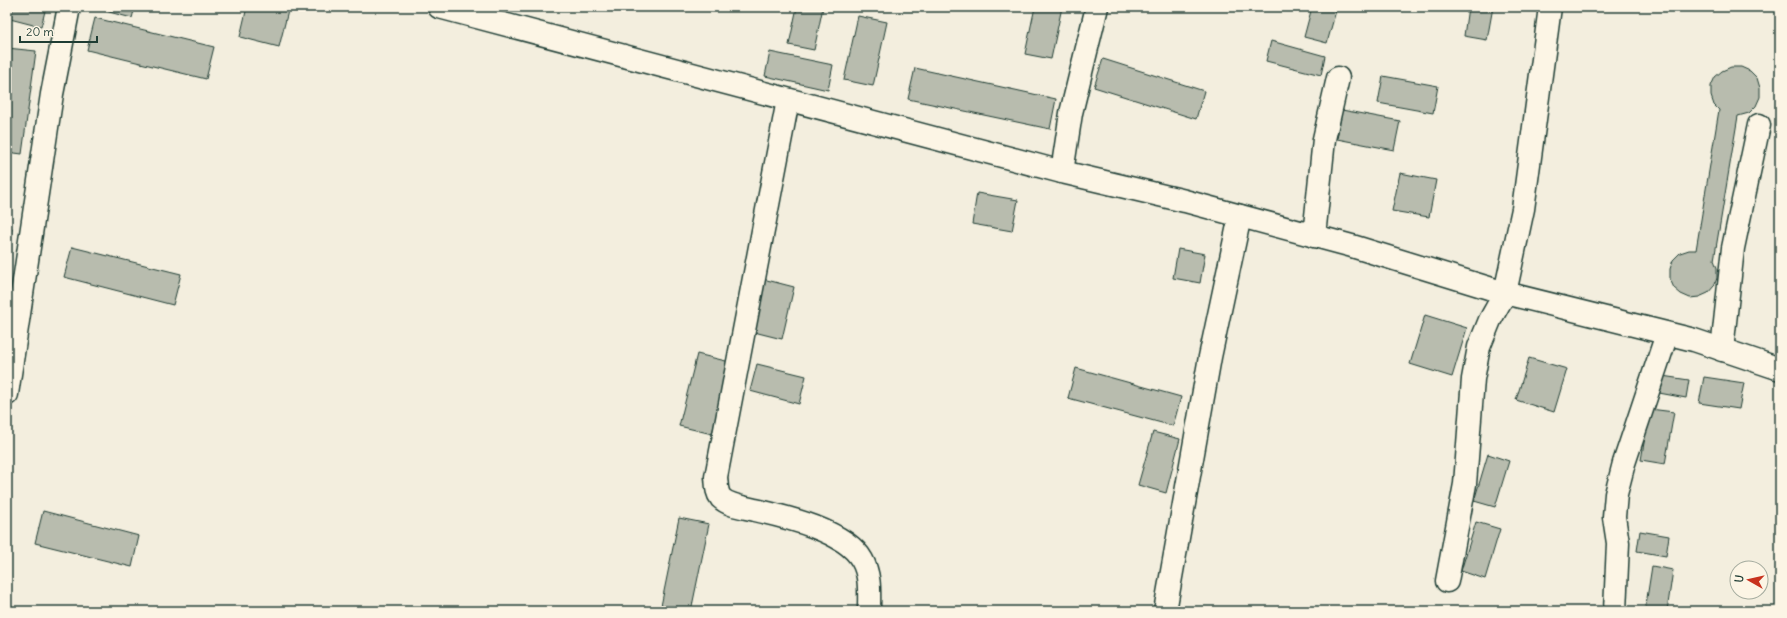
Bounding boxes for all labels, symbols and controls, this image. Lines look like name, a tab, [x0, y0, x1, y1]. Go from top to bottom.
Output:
scale bar	[20, 18, 97, 44]
text: 20 m	[26, 24, 54, 39]
north arrow	[1729, 560, 1769, 600]
text: U	[1732, 574, 1747, 583]

